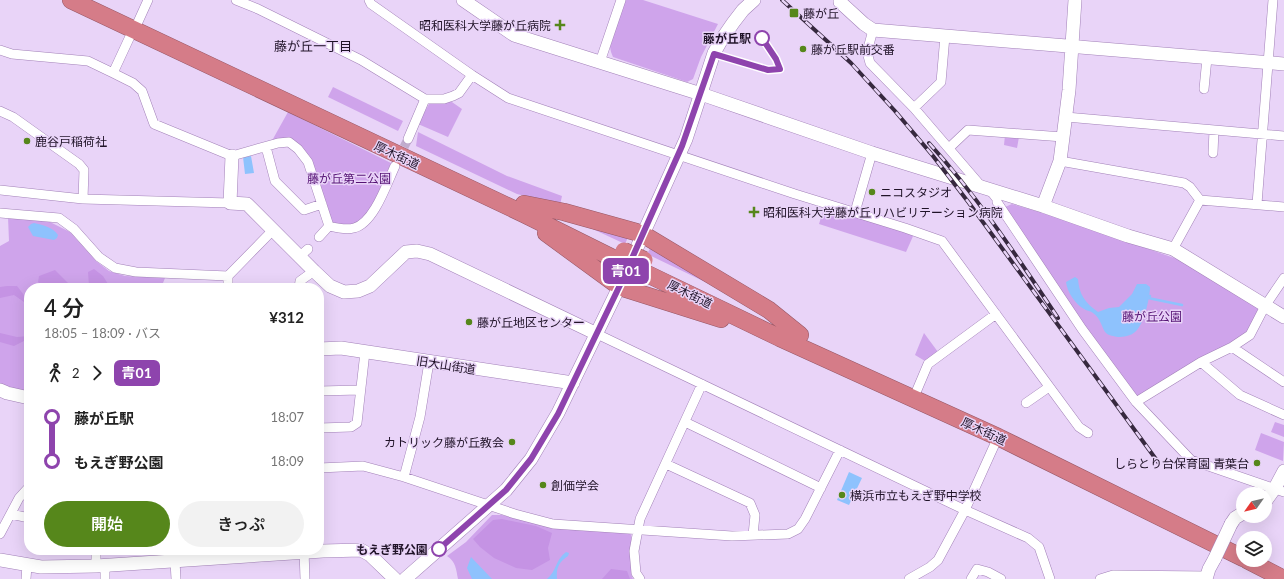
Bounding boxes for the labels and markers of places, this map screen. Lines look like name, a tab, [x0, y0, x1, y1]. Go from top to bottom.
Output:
place label: 藤が丘	[803, 6, 839, 21]
marker: 藤が丘	[788, 7, 800, 19]
place label: 昭和医科大学藤が丘病院	[419, 18, 551, 33]
marker: 昭和医科大学藤が丘病院	[554, 19, 566, 31]
marker: 藤が丘駅	[754, 30, 770, 46]
place label: 藤が丘駅	[703, 31, 751, 46]
place label: 藤が丘駅前交番	[811, 42, 895, 57]
marker: 藤が丘駅前交番	[798, 44, 808, 54]
place label: 鹿谷戸稲荷社	[35, 134, 107, 149]
marker: 鹿谷戸稲荷社	[22, 136, 32, 146]
place label: ニコスタジオ	[880, 185, 952, 200]
marker: ニコスタジオ	[867, 187, 877, 197]
place label: 昭和医科大学藤が丘リハビリテーション病院	[763, 205, 1003, 220]
marker: 昭和医科大学藤が丘リハビリテーション病院	[748, 206, 760, 218]
place label: 藤が丘地区センター	[477, 315, 585, 330]
marker: 藤が丘地区センター	[464, 317, 474, 327]
place label: カトリック藤が丘教会	[384, 435, 504, 450]
marker: カトリック藤が丘教会	[507, 437, 517, 447]
place label: しらとり台保育園 青葉台	[1114, 456, 1249, 471]
marker: しらとり台保育園 青葉台	[1252, 458, 1262, 468]
place label: 創価学会	[551, 478, 599, 493]
marker: 創価学会	[538, 480, 548, 490]
place label: 横浜市立もえぎ野中学校	[850, 488, 982, 503]
marker: 横浜市立もえぎ野中学校	[837, 490, 847, 500]
marker: もえぎ野公園	[431, 541, 447, 557]
place label: もえぎ野公園	[356, 542, 428, 557]

